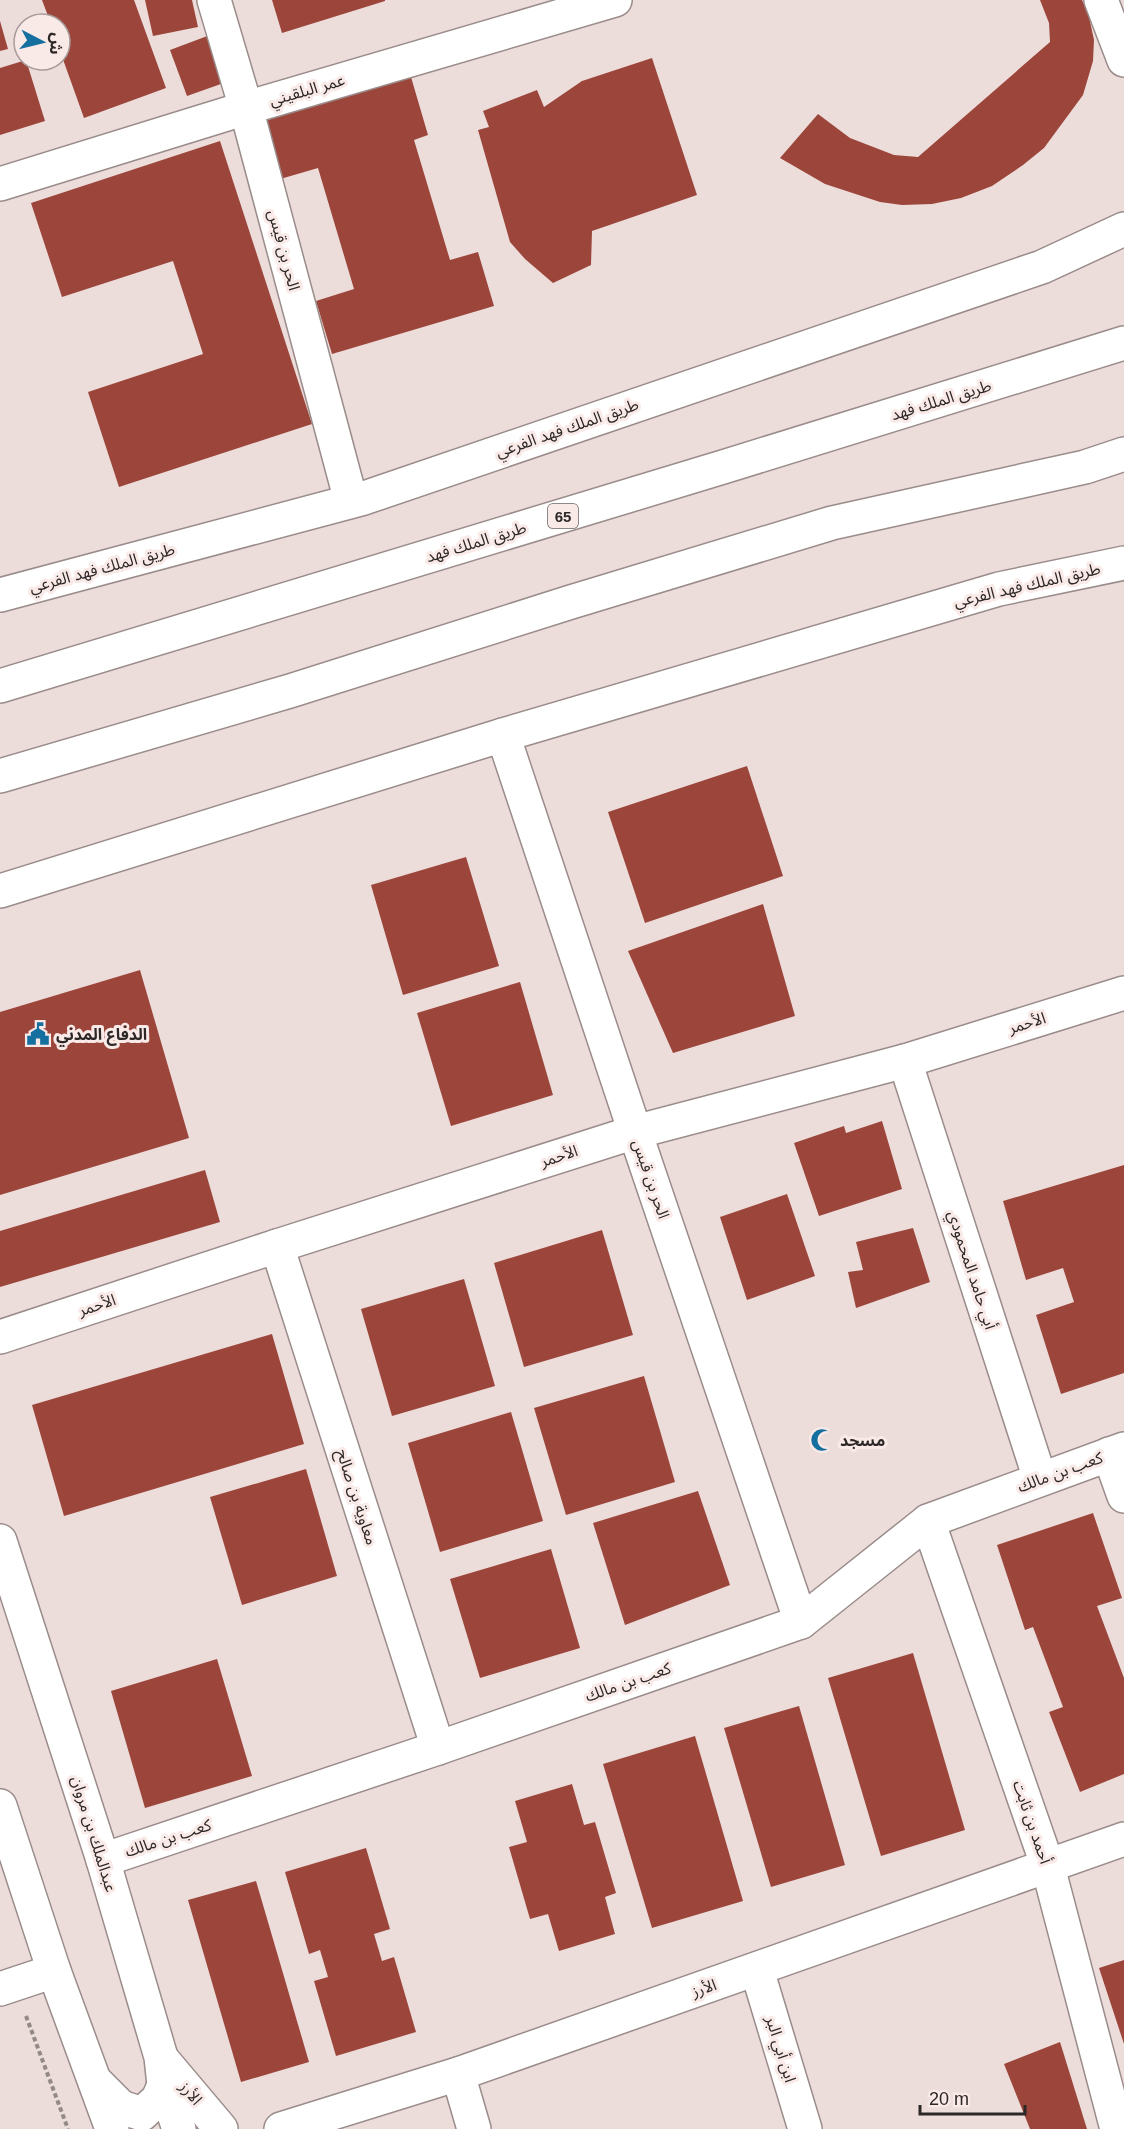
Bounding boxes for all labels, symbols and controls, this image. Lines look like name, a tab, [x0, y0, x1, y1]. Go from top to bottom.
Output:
north arrow	[12, 12, 72, 72]
text: ش	[46, 32, 66, 56]
street label: عمر البلقيني	[267, 71, 348, 112]
street label: الحر بن قيس	[264, 208, 303, 292]
street label: طريق الملك فهد	[889, 377, 994, 425]
street label: طريق الملك فهد الفرعي	[493, 396, 642, 464]
road number: 65	[548, 504, 578, 528]
street label: طريق الملك فهد	[424, 519, 529, 567]
street label: طريق الملك فهد الفرعي	[27, 540, 178, 599]
street label: طريق الملك فهد الفرعي	[952, 560, 1103, 614]
street label: الأحمر	[1005, 1009, 1048, 1038]
public building icon: الدفاع المدني	[25, 1021, 51, 1047]
place label: الدفاع المدني	[56, 1025, 147, 1047]
street label: الحر بن قيس	[629, 1137, 673, 1221]
street label: الأحمر	[537, 1142, 580, 1171]
street label: أبي حامد المحمودي	[941, 1208, 1000, 1333]
street label: الأحمر	[75, 1291, 118, 1320]
mosque icon: مسجد	[809, 1427, 835, 1453]
place label: مسجد	[840, 1432, 885, 1449]
street label: معاوية بن صالح	[330, 1447, 380, 1548]
street label: كعب بن مالك	[1015, 1449, 1106, 1496]
street label: كعب بن مالك	[583, 1659, 674, 1706]
street label: عبدالملك بن مروان	[67, 1774, 120, 1894]
street label: أحمد بن ثابت	[1009, 1778, 1055, 1866]
street label: كعب بن مالك	[123, 1816, 214, 1861]
street label: الأرز	[689, 1976, 719, 2001]
street label: ابن أبي البر	[759, 2013, 800, 2085]
street label: الأرز	[175, 2077, 206, 2109]
scale bar	[920, 2078, 1025, 2116]
text: 20 m	[929, 2089, 969, 2109]

